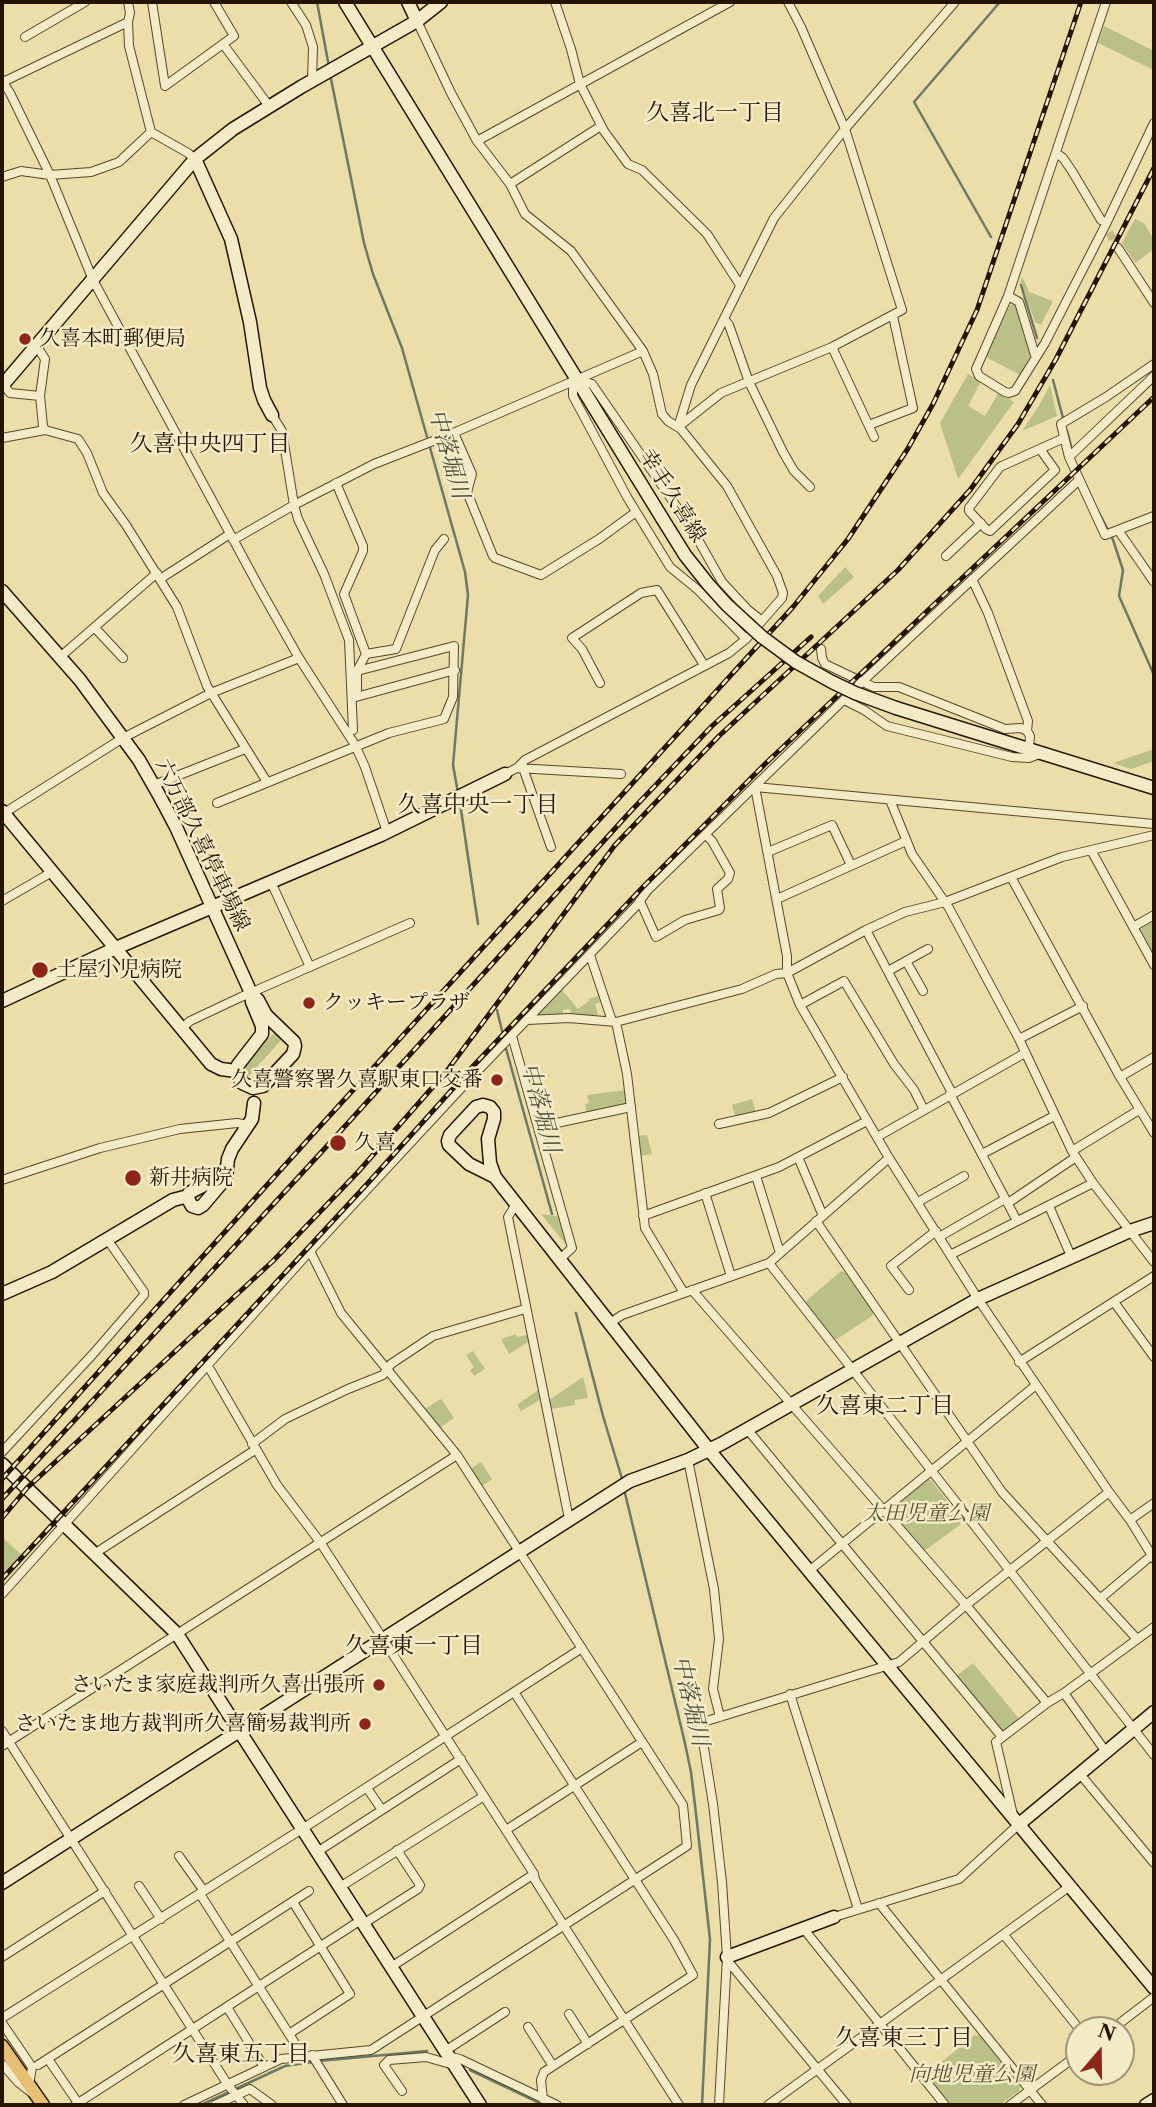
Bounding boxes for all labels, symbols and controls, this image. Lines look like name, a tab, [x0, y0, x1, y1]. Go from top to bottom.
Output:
district label: 久喜北一丁目	[646, 99, 784, 127]
place label: 久喜本町郵便局	[39, 326, 186, 352]
marker: 久喜本町郵便局	[17, 331, 33, 347]
water label: 中落堀川	[422, 406, 474, 502]
district label: 久喜中央四丁目	[130, 430, 290, 458]
street label: 幸手久喜線	[633, 445, 711, 547]
street label: 六万部久喜停車場線	[149, 755, 255, 935]
district label: 久喜中央一丁目	[398, 791, 558, 819]
place label: 土屋小児病院	[56, 957, 182, 983]
marker: 土屋小児病院	[30, 960, 50, 980]
place label: クッキープラザ	[323, 990, 470, 1016]
marker: クッキープラザ	[301, 995, 317, 1011]
water label: 中落堀川	[515, 1060, 565, 1156]
place label: 久喜警察署久喜駅東口交番	[231, 1067, 483, 1093]
marker: 久喜警察署久喜駅東口交番	[489, 1072, 505, 1088]
place label: 久喜	[354, 1130, 396, 1156]
marker: 久喜	[328, 1133, 348, 1153]
place label: 新井病院	[149, 1165, 233, 1191]
marker: 新井病院	[123, 1168, 143, 1188]
district label: 久喜東二丁目	[816, 1392, 954, 1420]
park label: 太田児童公園	[863, 1501, 989, 1527]
district label: 久喜東一丁目	[345, 1632, 483, 1660]
water label: 中落堀川	[666, 1653, 714, 1749]
place label: さいたま家庭裁判所久喜出張所	[71, 1672, 365, 1698]
marker: さいたま家庭裁判所久喜出張所	[371, 1677, 387, 1693]
place label: さいたま地方裁判所久喜簡易裁判所	[15, 1711, 351, 1737]
marker: さいたま地方裁判所久喜簡易裁判所	[357, 1716, 373, 1732]
north arrow	[1065, 2016, 1135, 2086]
text: N	[1095, 2019, 1118, 2046]
district label: 久喜東三丁目	[835, 2024, 973, 2052]
district label: 久喜東五丁目	[172, 2040, 310, 2068]
park label: 向地児童公園	[909, 2062, 1035, 2088]

